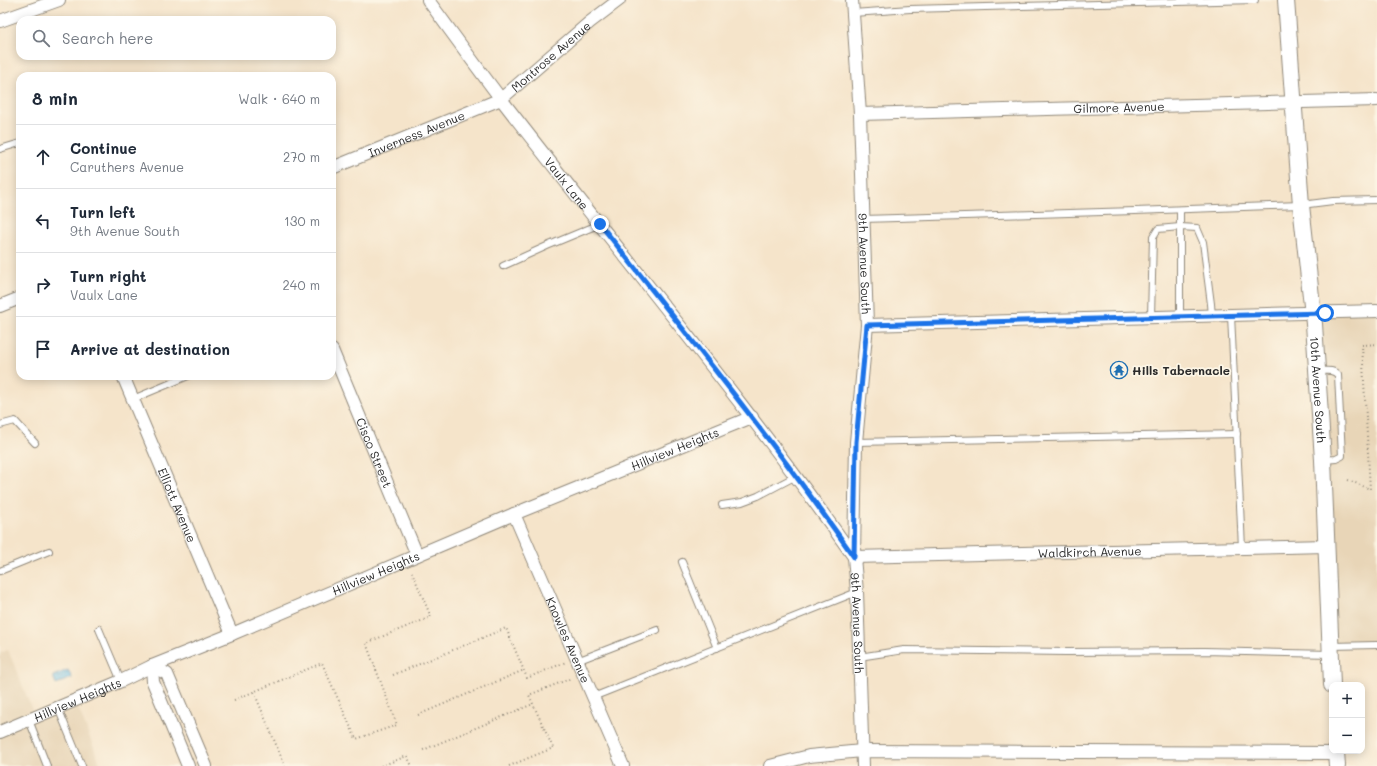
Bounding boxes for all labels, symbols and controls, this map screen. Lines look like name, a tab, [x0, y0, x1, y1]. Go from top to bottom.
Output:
search box	[16, 16, 336, 60]
street label: Montrose Avenue	[507, 17, 594, 95]
icon: search	[30, 27, 52, 49]
text: Search here	[62, 28, 153, 48]
text: 8 min	[32, 87, 78, 109]
text: Walk · 640 m	[238, 90, 320, 107]
street label: Gilmore Avenue	[1073, 98, 1165, 116]
street label: Inverness Avenue	[366, 107, 467, 160]
text: Continue	[70, 138, 137, 158]
icon: ahead	[32, 146, 54, 168]
text: 270 m	[283, 148, 320, 165]
street label: Vaulx Lane	[541, 154, 593, 213]
text: Caruthers Avenue	[70, 158, 184, 175]
text: Turn left	[70, 202, 135, 222]
icon: left	[32, 210, 54, 232]
text: 130 m	[284, 212, 320, 229]
street label: 9th Avenue South	[855, 213, 875, 315]
route end	[591, 215, 609, 233]
text: 9th Avenue South	[70, 222, 179, 239]
text: Turn right	[70, 266, 147, 286]
icon: right	[32, 274, 54, 296]
text: 240 m	[283, 276, 320, 293]
text: Vaulx Lane	[70, 286, 138, 303]
route start	[1316, 304, 1334, 322]
street label: 10th Avenue South	[1307, 336, 1330, 444]
icon: arrive	[32, 338, 54, 360]
text: Arrive at destination	[70, 339, 230, 359]
temple icon: Hills Tabernacle	[1109, 360, 1129, 380]
place label: Hills Tabernacle	[1132, 362, 1230, 378]
street label: Cisco Street	[353, 415, 396, 490]
street label: Hillview Heights	[628, 423, 721, 474]
street label: Elliott Avenue	[155, 465, 200, 545]
street label: Waldkirch Avenue	[1037, 542, 1142, 561]
street label: Hillview Heights	[329, 547, 422, 599]
street label: 9th Avenue South	[847, 572, 868, 674]
street label: Knowles Avenue	[543, 594, 594, 685]
street label: Hillview Heights	[31, 674, 124, 725]
map controls	[1329, 682, 1365, 754]
button: +	[1329, 682, 1365, 718]
button: −	[1329, 718, 1365, 754]

